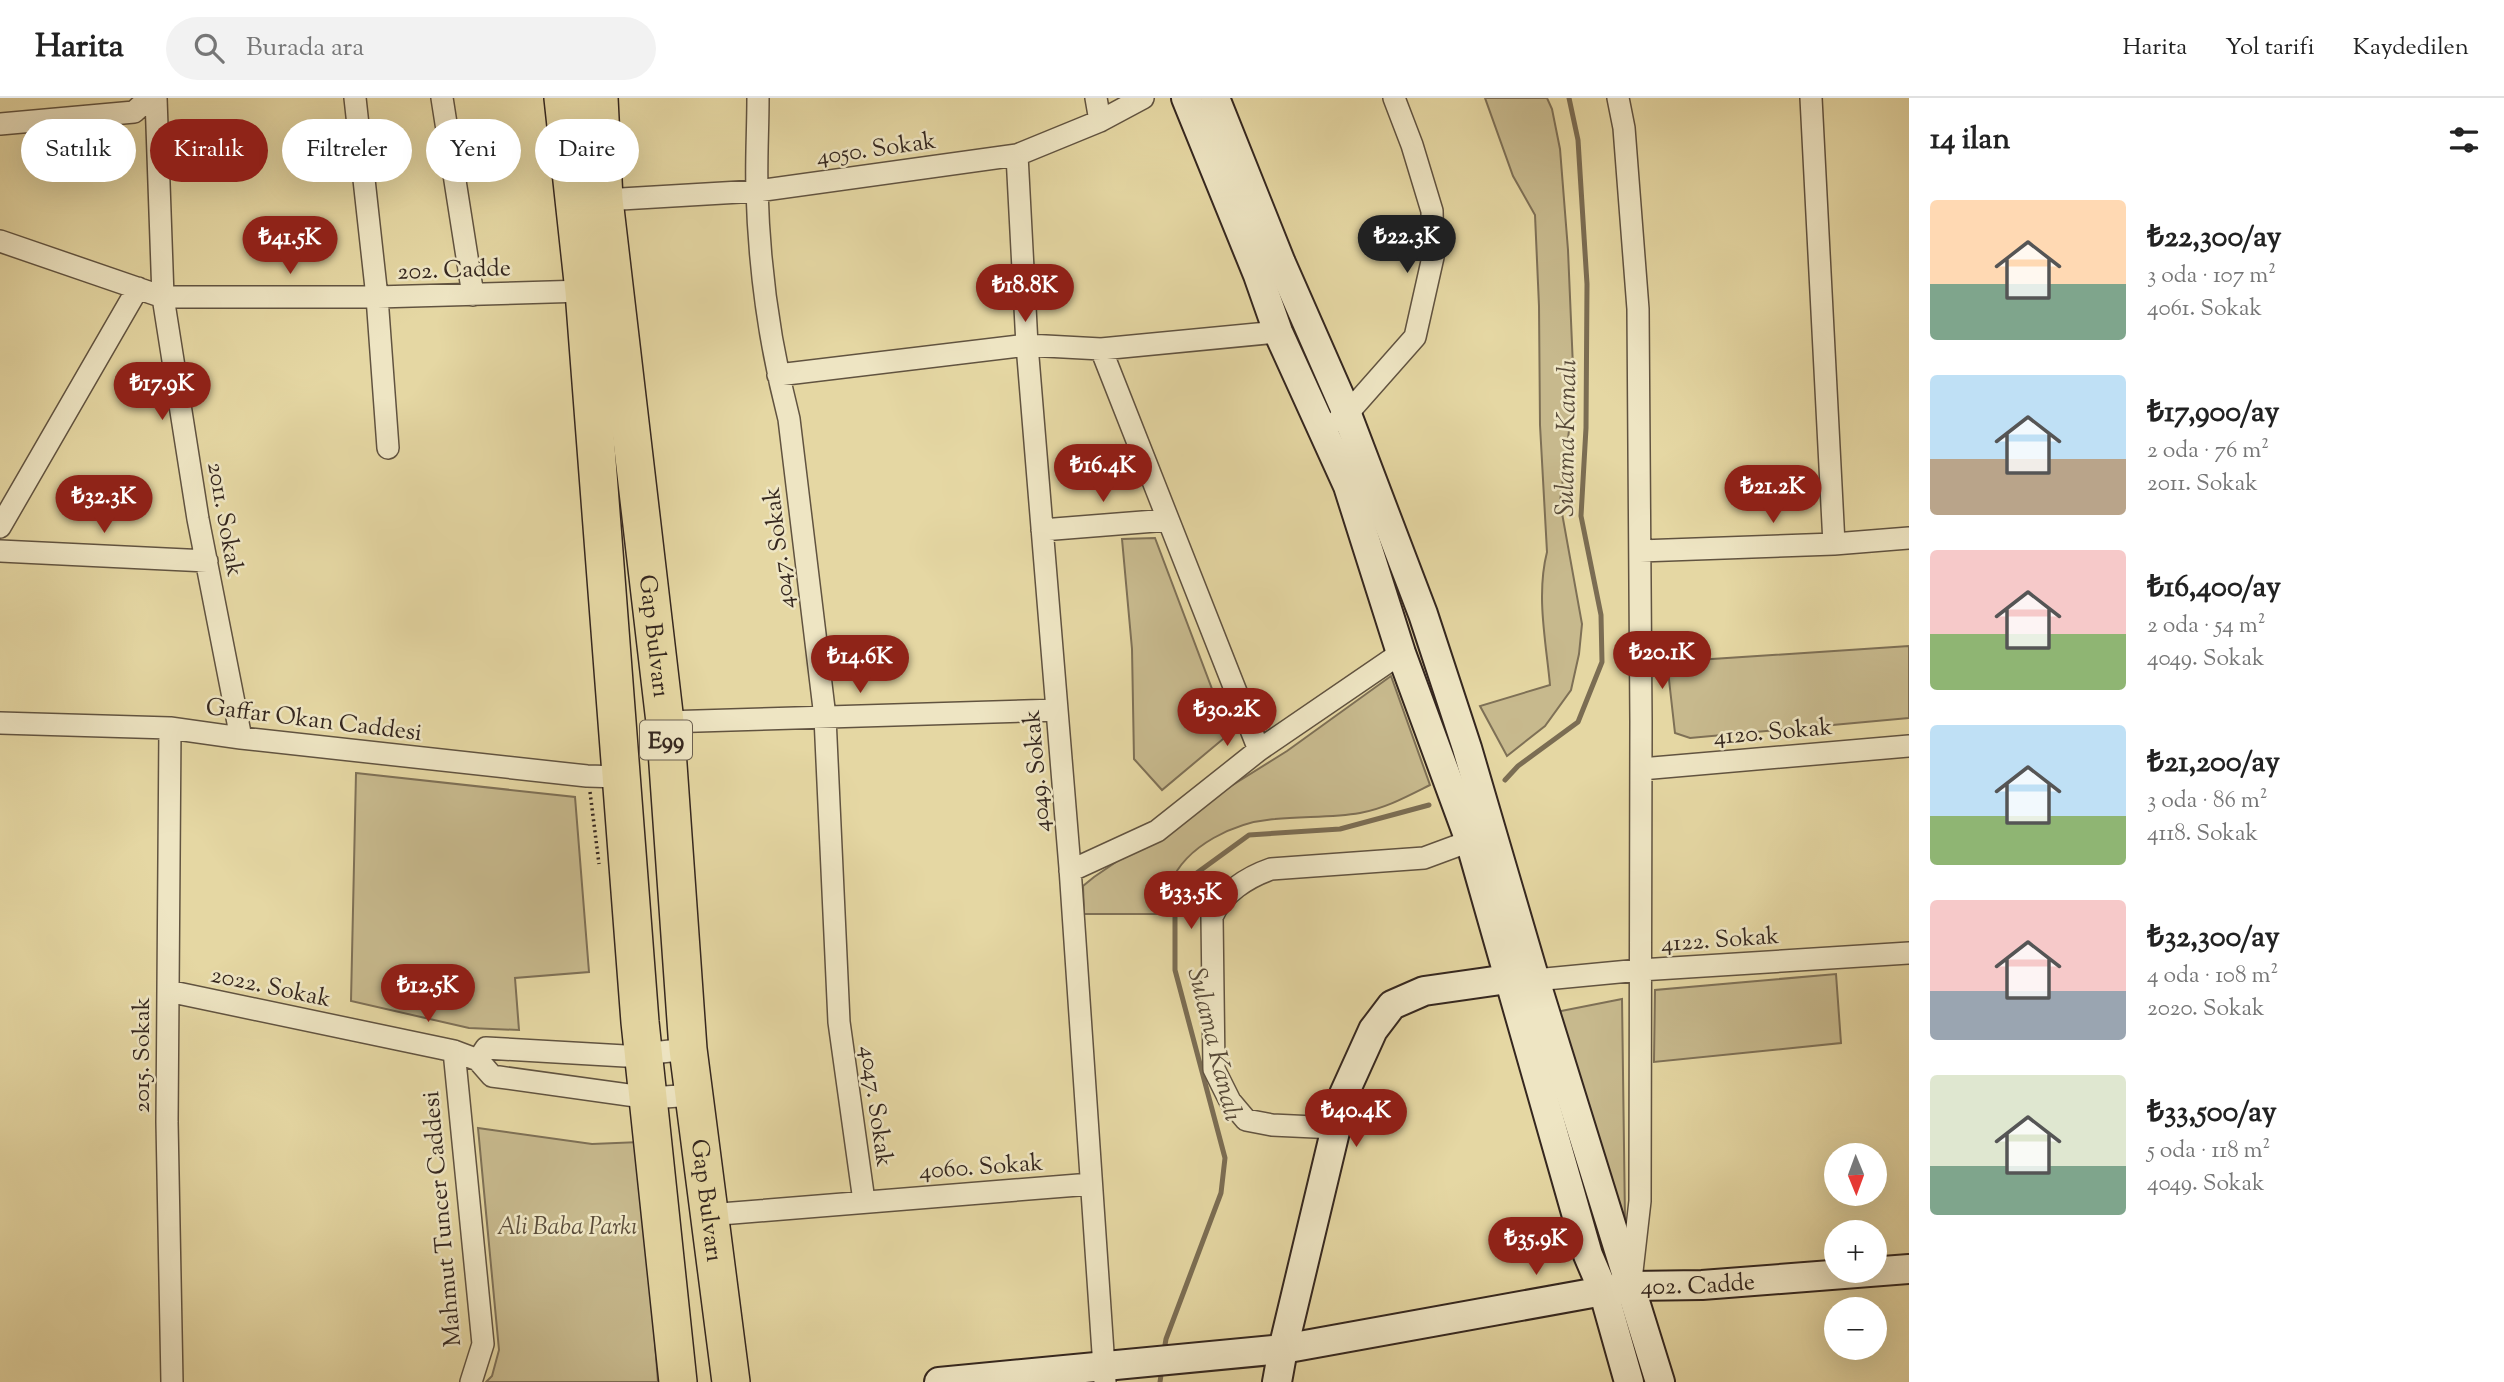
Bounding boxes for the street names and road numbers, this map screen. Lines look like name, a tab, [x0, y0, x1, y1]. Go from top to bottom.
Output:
street label: 4050. Sokak	[814, 125, 938, 175]
street label: 202. Cadde	[397, 252, 511, 290]
street label: 2011. Sokak	[197, 459, 251, 579]
street label: 4047. Sokak	[756, 485, 804, 610]
street label: Gap Bulvarı	[629, 573, 677, 700]
street label: Gaffar Okan Caddesi	[204, 691, 424, 751]
street label: 4049. Sokak	[1016, 708, 1060, 833]
street label: 4120. Sokak	[1712, 711, 1834, 755]
road number: E99	[640, 720, 692, 760]
street label: 4122. Sokak	[1660, 920, 1780, 962]
street label: 2022. Sokak	[207, 959, 334, 1017]
street label: 2015. Sokak	[126, 997, 160, 1113]
street label: 4047. Sokak	[850, 1043, 900, 1169]
street label: Mahmut Tuncer Caddesi	[415, 1089, 471, 1348]
street label: Gap Bulvarı	[681, 1137, 730, 1264]
street label: 4060. Sokak	[918, 1147, 1044, 1189]
street label: 402. Cadde	[1640, 1266, 1756, 1305]

